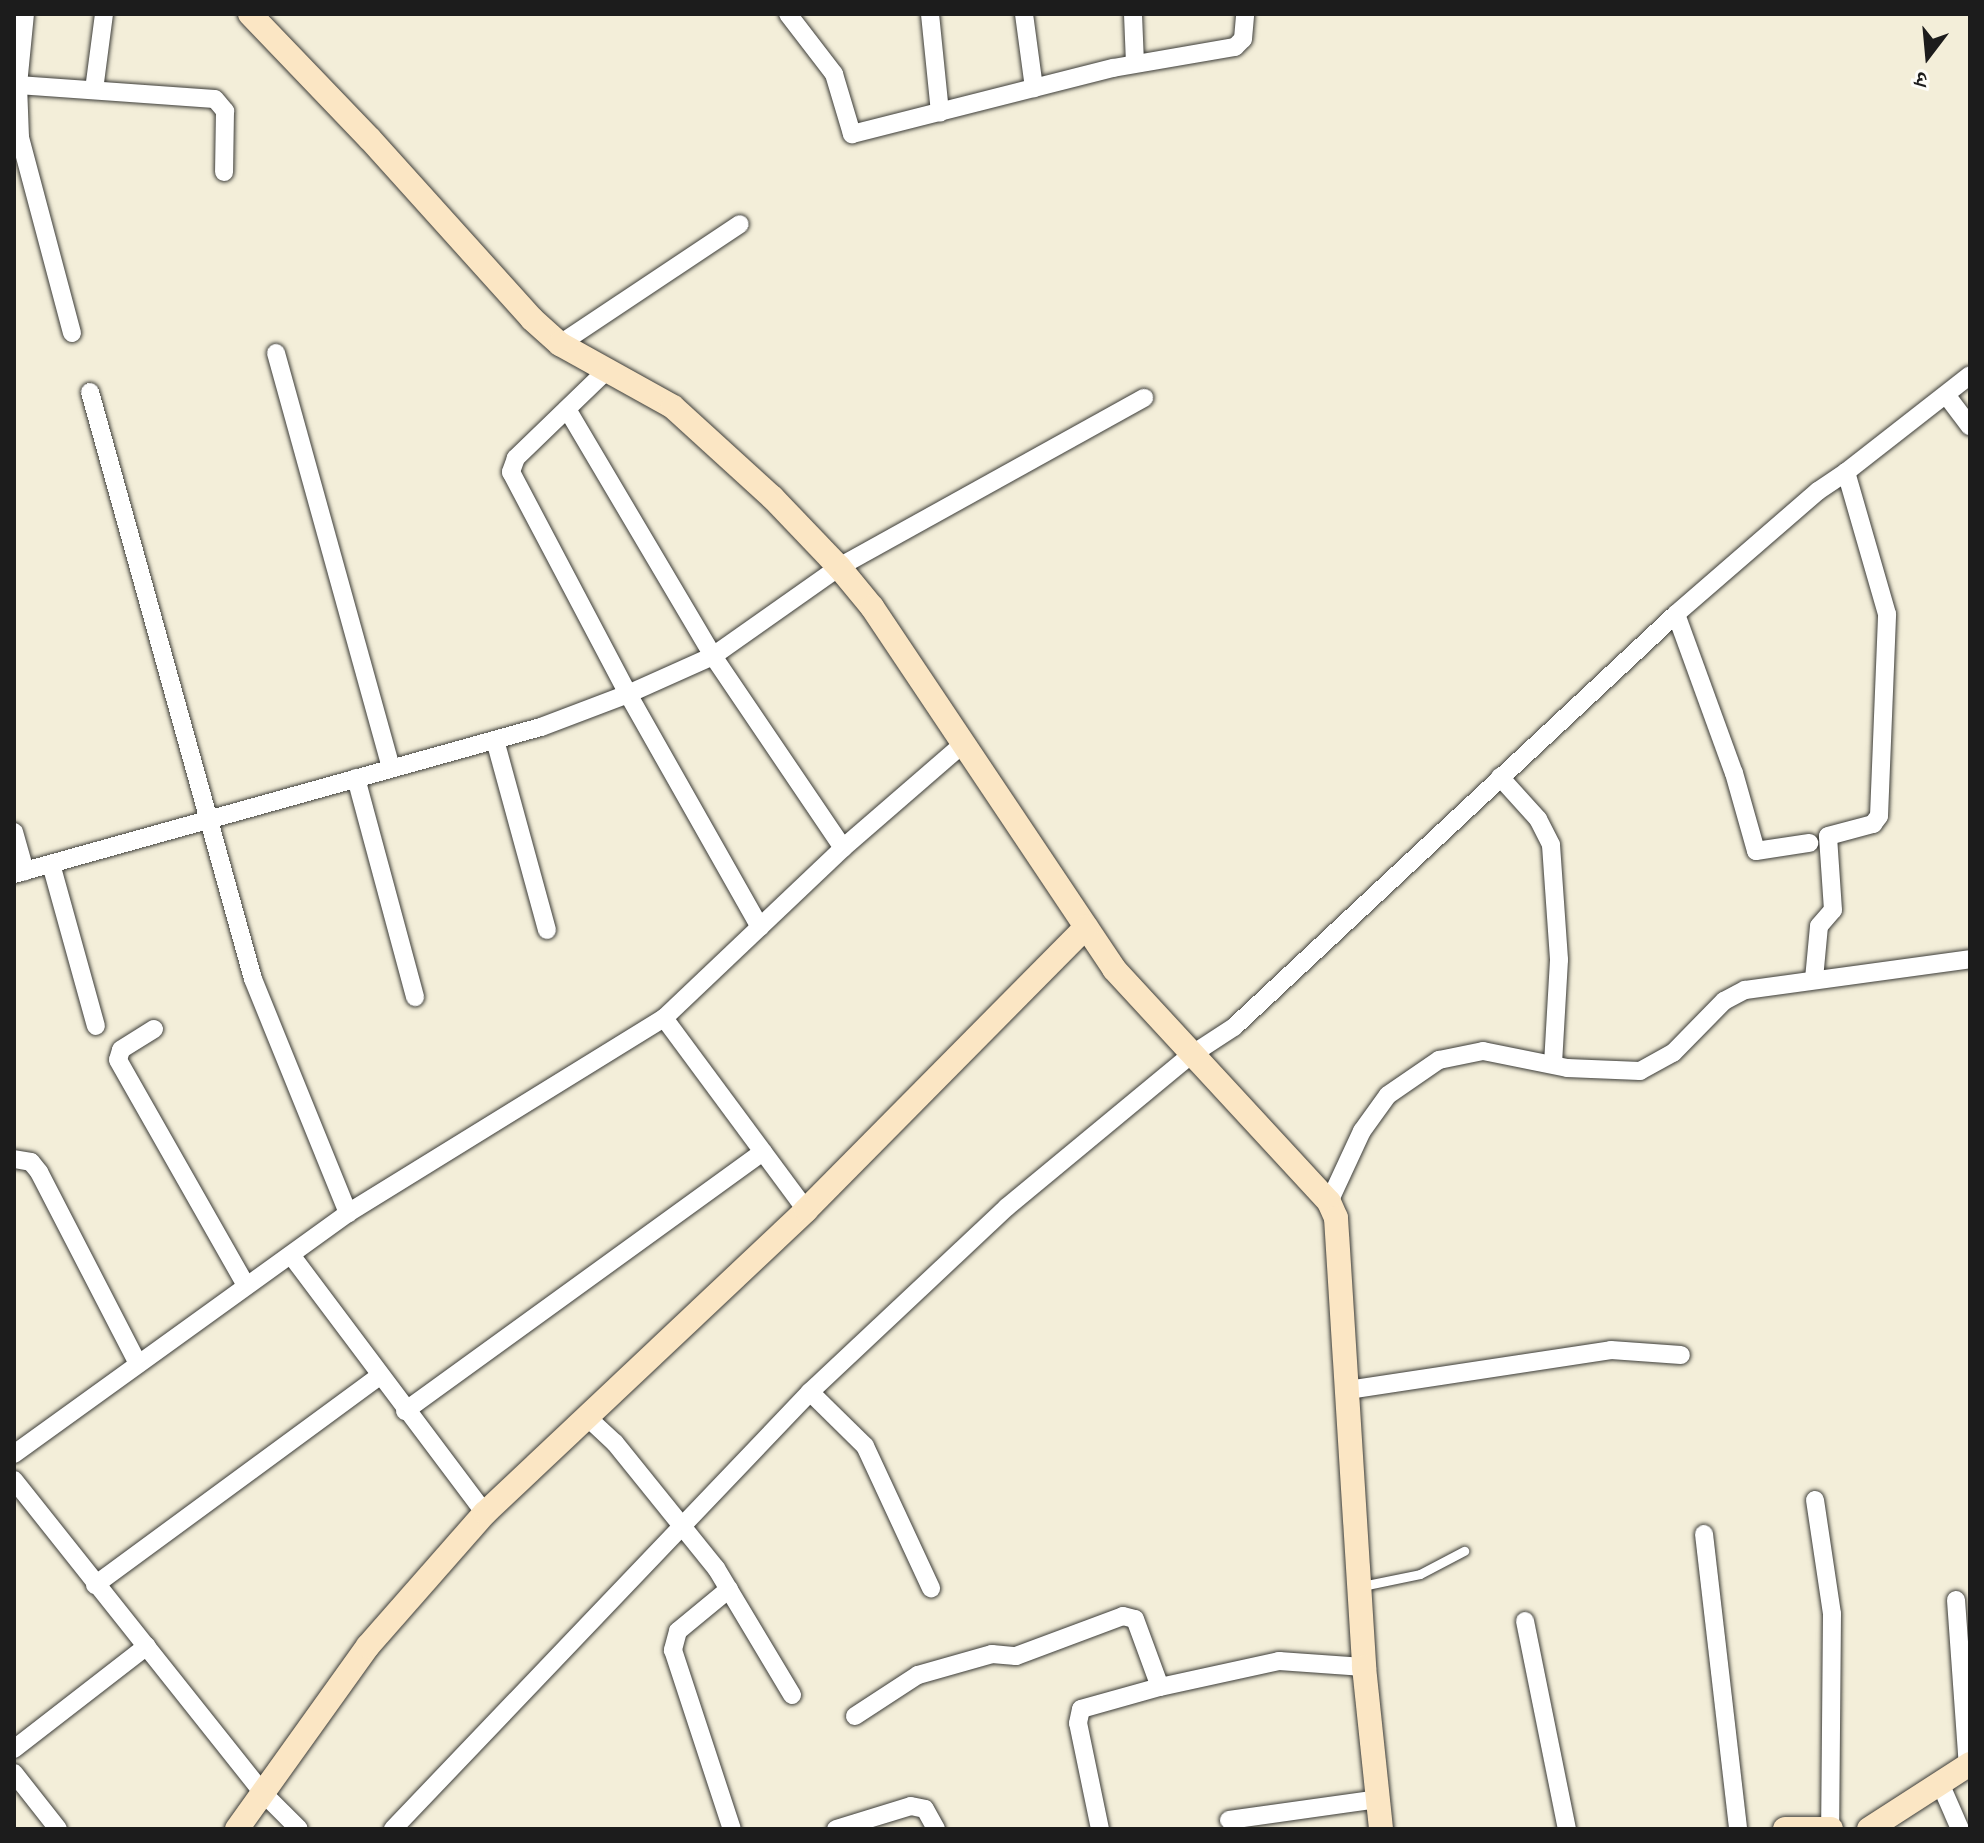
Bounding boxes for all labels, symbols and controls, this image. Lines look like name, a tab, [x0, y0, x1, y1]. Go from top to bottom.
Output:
north arrow	[1888, 16, 1968, 96]
text: उ	[1912, 63, 1931, 95]

